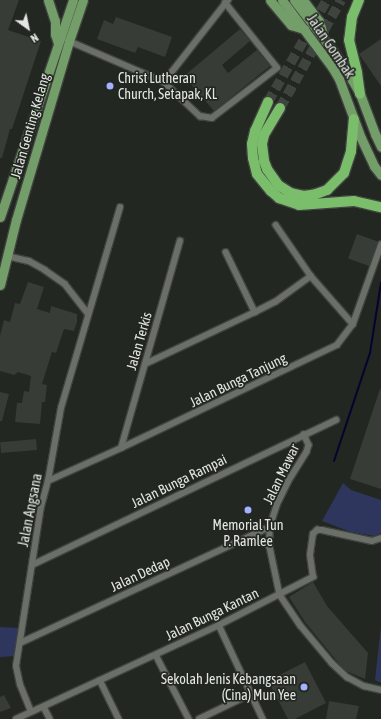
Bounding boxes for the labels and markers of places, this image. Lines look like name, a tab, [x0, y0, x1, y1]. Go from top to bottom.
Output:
place label: Christ Lutheran Church, Setapak, KL	[118, 70, 217, 102]
marker: Christ Lutheran Church, Setapak, KL	[105, 81, 115, 91]
marker: Memorial Tun P. Ramlee	[243, 505, 253, 515]
place label: Memorial Tun P. Ramlee	[213, 517, 283, 550]
place label: Sekolah Jenis Kebangsaan (Cina) Mun Yee	[161, 671, 296, 704]
marker: Sekolah Jenis Kebangsaan (Cina) Mun Yee	[299, 682, 309, 692]

